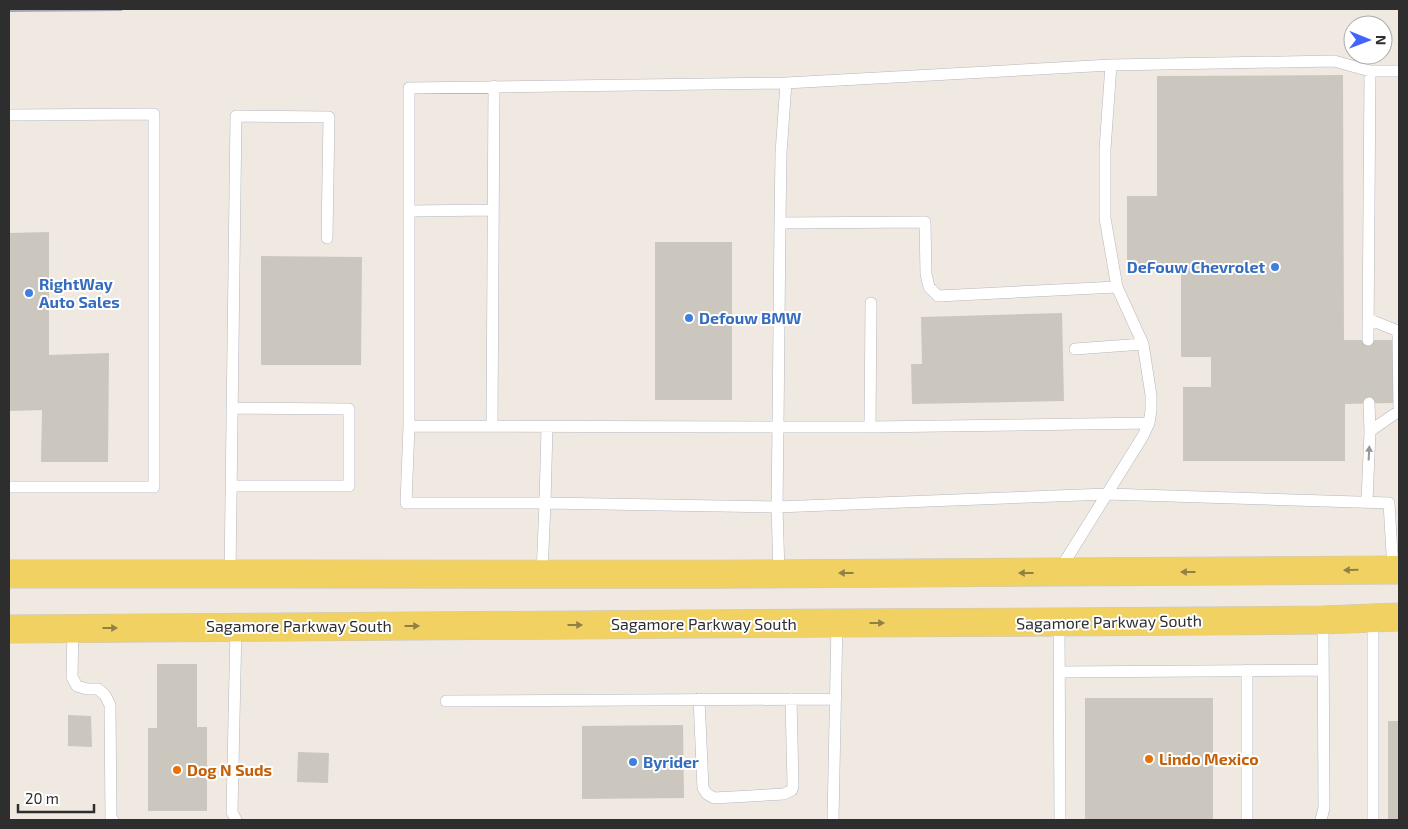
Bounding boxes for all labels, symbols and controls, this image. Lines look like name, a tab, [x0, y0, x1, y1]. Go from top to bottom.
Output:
north arrow	[1343, 15, 1393, 65]
text: N	[1373, 35, 1390, 45]
place label: DeFouw Chevrolet	[1127, 257, 1265, 276]
marker: DeFouw Chevrolet	[1269, 261, 1281, 273]
place label: RightWay Auto Sales	[39, 274, 120, 311]
marker: RightWay Auto Sales	[23, 287, 35, 299]
place label: Defouw BMW	[699, 308, 802, 327]
marker: Defouw BMW	[683, 312, 695, 324]
one-way arrow	[1365, 444, 1373, 460]
one-way arrow	[1342, 567, 1358, 575]
one-way arrow	[1180, 568, 1196, 576]
one-way arrow	[837, 569, 853, 577]
one-way arrow	[1017, 569, 1033, 577]
street label: Sagamore Parkway South	[1016, 610, 1202, 633]
street label: Sagamore Parkway South	[611, 614, 797, 633]
street label: Sagamore Parkway South	[206, 616, 392, 635]
one-way arrow	[870, 619, 886, 627]
one-way arrow	[567, 620, 583, 628]
one-way arrow	[405, 622, 421, 630]
one-way arrow	[102, 624, 118, 632]
place label: Lindo Mexico	[1159, 749, 1259, 768]
place label: Byrider	[643, 752, 699, 772]
marker: Lindo Mexico	[1143, 753, 1155, 765]
marker: Byrider	[627, 756, 639, 768]
place label: Dog N Suds	[187, 760, 272, 779]
marker: Dog N Suds	[171, 764, 183, 776]
scale bar	[18, 782, 94, 814]
text: 20 m	[25, 789, 59, 807]

